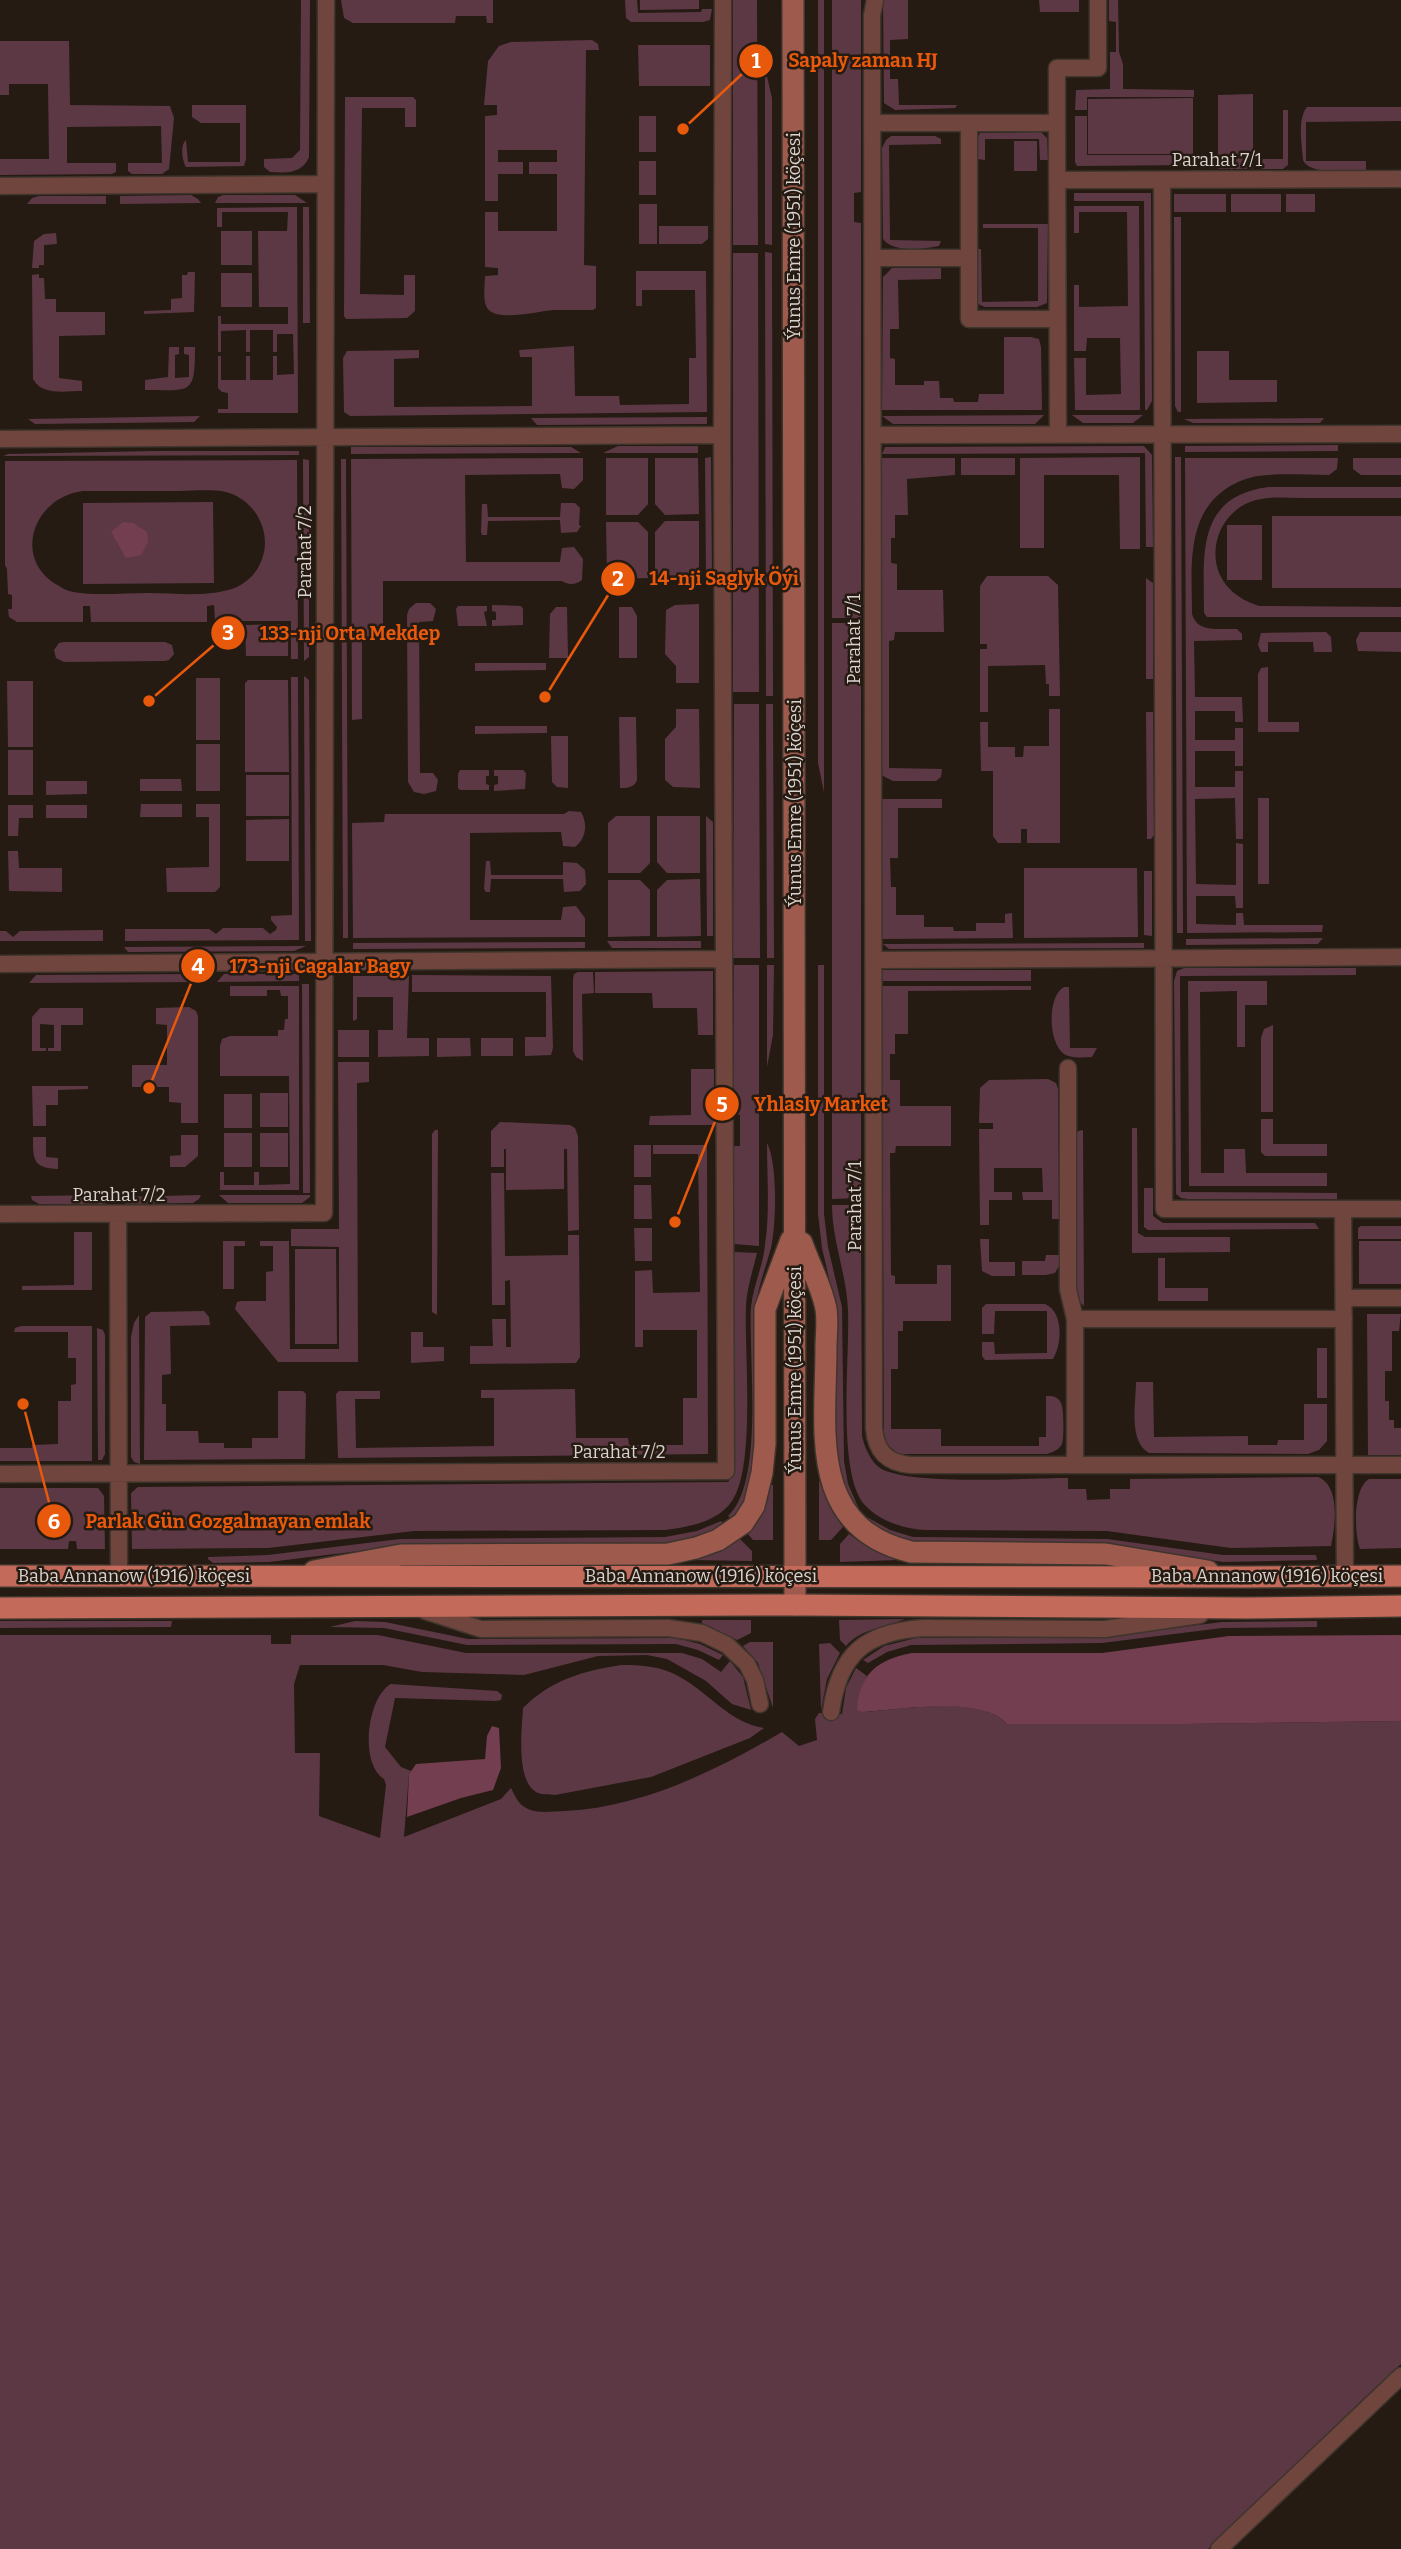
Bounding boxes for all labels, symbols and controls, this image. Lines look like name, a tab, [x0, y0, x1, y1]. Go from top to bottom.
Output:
callout: Sapaly zaman HJ	[739, 41, 951, 81]
text: 1	[751, 48, 761, 74]
text: Sapaly zaman HJ	[788, 49, 938, 72]
street label: Ýunus Emre (1951) köçesi	[782, 132, 805, 340]
street label: Parahat 7/1	[1172, 149, 1263, 171]
street label: Parahat 7/2	[294, 505, 316, 599]
callout: 14-nji Saglyk Öýi	[600, 559, 813, 599]
text: 2	[612, 566, 624, 592]
text: 14-nji Saglyk Öýi	[649, 566, 799, 590]
street label: Parahat 7/1	[843, 593, 865, 684]
callout: 133-nji Orta Mekdep	[210, 613, 454, 653]
text: 3	[222, 620, 234, 646]
text: 133-nji Orta Mekdep	[260, 622, 440, 645]
street label: Ýunus Emre (1951) köçesi	[783, 699, 806, 907]
callout: 173-nji Cagalar Bagy	[181, 946, 425, 986]
text: 4	[192, 954, 205, 980]
text: 173-nji Cagalar Bagy	[229, 955, 411, 978]
callout: Yhlasly Market	[705, 1084, 902, 1124]
text: 5	[716, 1092, 728, 1118]
text: Yhlasly Market	[754, 1093, 889, 1116]
street label: Parahat 7/1	[844, 1160, 866, 1251]
street label: Parahat 7/2	[72, 1184, 166, 1206]
street label: Ýunus Emre (1951) köçesi	[783, 1266, 806, 1474]
street label: Parahat 7/2	[572, 1441, 666, 1463]
callout: Parlak Gün Gozgalmayan emlak	[37, 1501, 385, 1541]
text: 6	[48, 1509, 60, 1535]
text: Parlak Gün Gozgalmayan emlak	[85, 1510, 371, 1533]
street label: Baba Annanow (1916) köçesi	[18, 1565, 250, 1587]
street label: Baba Annanow (1916) köçesi	[585, 1565, 817, 1587]
street label: Baba Annanow (1916) köçesi	[1151, 1565, 1383, 1587]

